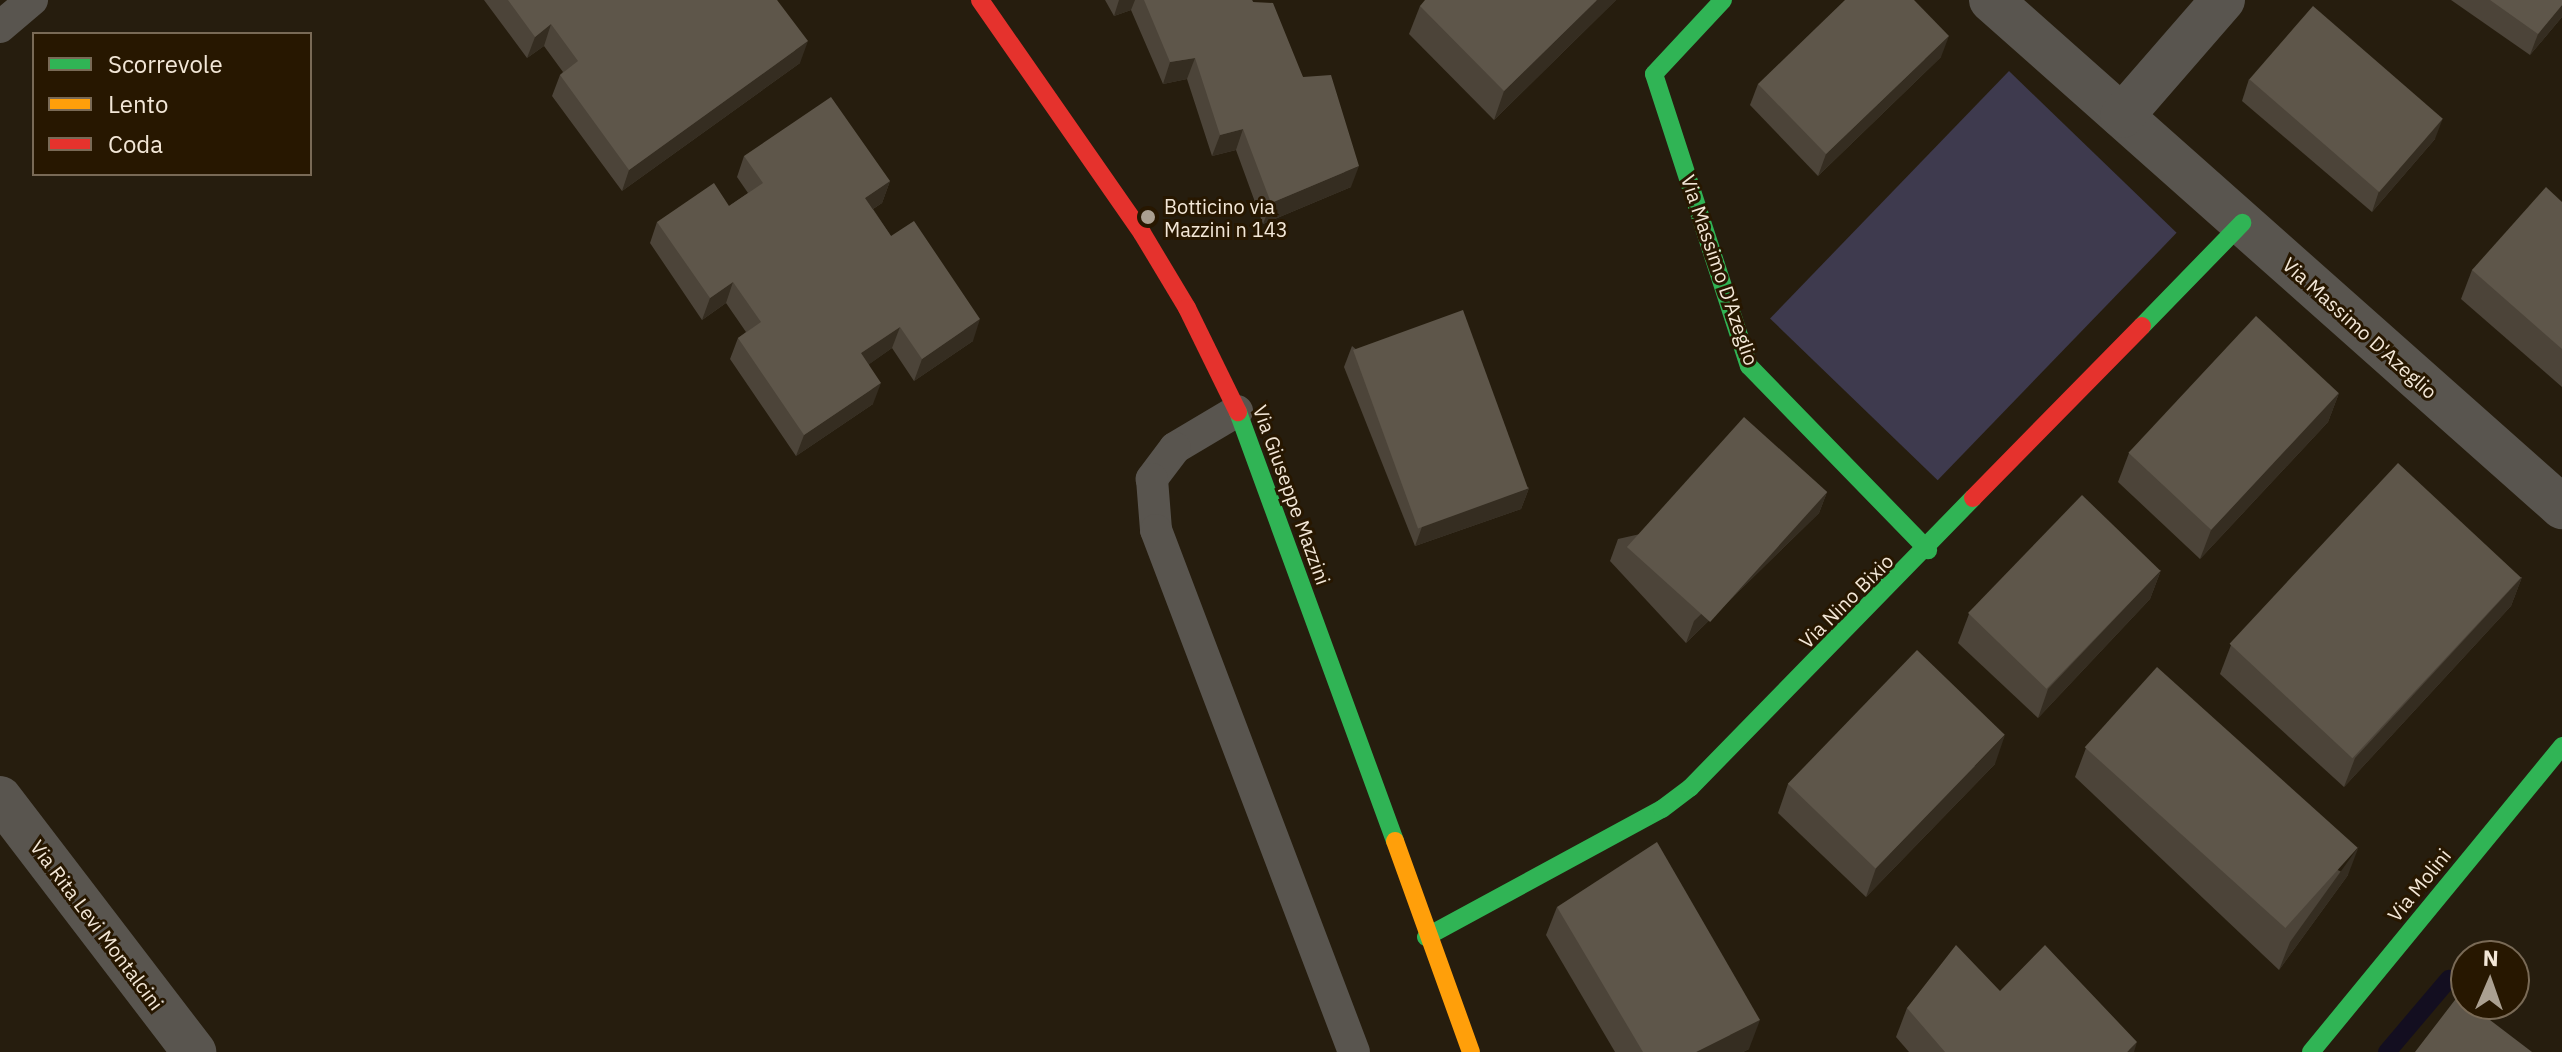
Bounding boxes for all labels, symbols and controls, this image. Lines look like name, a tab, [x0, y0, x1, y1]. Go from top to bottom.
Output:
legend	[32, 32, 312, 176]
text: Scorrevole	[108, 48, 223, 80]
text: Lento	[108, 88, 168, 120]
text: Coda	[108, 128, 163, 160]
street label: Via Massimo D'Azeglio	[1676, 172, 1764, 368]
place label: Botticino via Mazzini n 143	[1164, 194, 1288, 241]
marker: Botticino via Mazzini n 143	[1139, 208, 1157, 226]
street label: Via Massimo D'Azeglio	[2278, 252, 2442, 404]
street label: Via Giuseppe Mazzini	[1248, 402, 1336, 588]
street label: Via Nino Bixio	[1794, 549, 1898, 653]
street label: Via Rita Levi Montalcini	[25, 835, 169, 1015]
street label: Via Molini	[2382, 844, 2456, 926]
north arrow	[2450, 940, 2530, 1020]
text: N	[2482, 943, 2499, 972]

